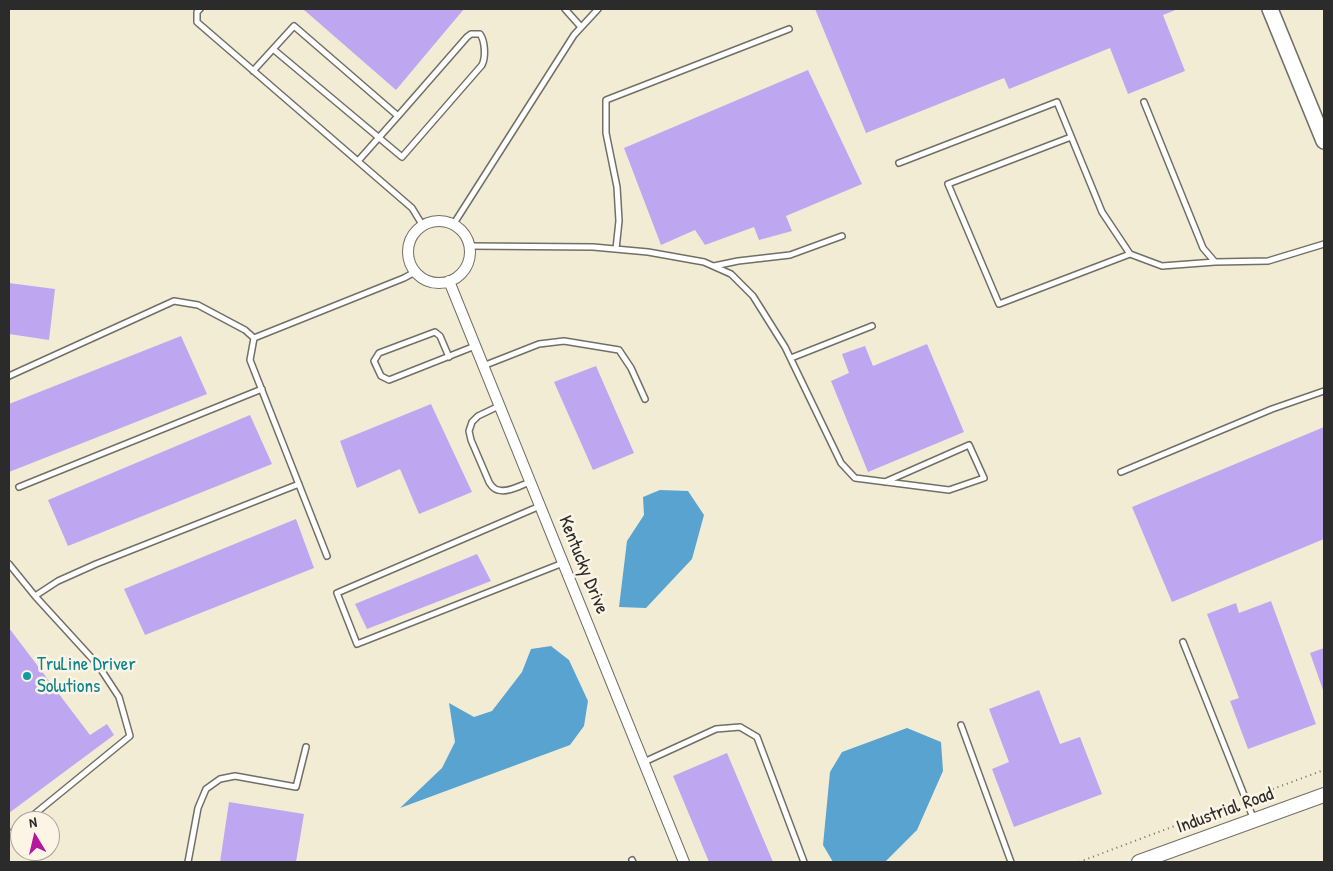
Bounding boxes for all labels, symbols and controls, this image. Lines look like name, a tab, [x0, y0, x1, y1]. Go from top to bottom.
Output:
street label: Kentucky Drive	[553, 513, 613, 617]
place label: TruLine Driver Solutions	[37, 654, 136, 698]
marker: TruLine Driver Solutions	[21, 670, 33, 682]
street label: Industrial Road	[1173, 783, 1277, 839]
north arrow	[10, 811, 60, 861]
text: N	[28, 812, 38, 832]

